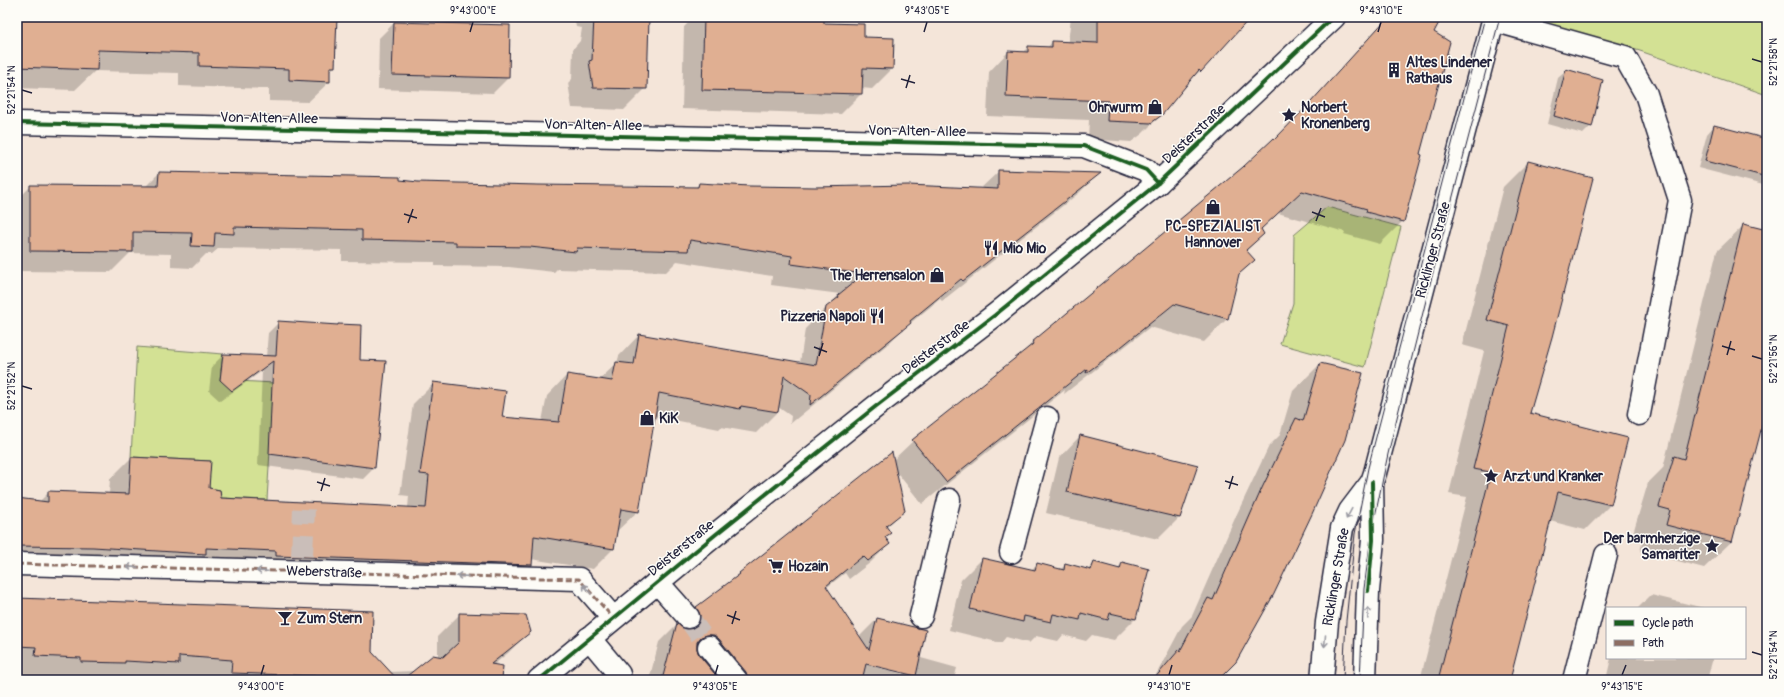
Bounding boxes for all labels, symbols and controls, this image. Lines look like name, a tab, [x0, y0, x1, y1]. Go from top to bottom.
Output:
text: 9°43'00"E	[450, 5, 496, 17]
text: 9°43'05"E	[905, 5, 949, 17]
text: 9°43'10"E	[1360, 5, 1402, 17]
text: 52°21'58"N	[1768, 38, 1780, 86]
place label: Altes Lindener Rathaus	[1406, 54, 1493, 87]
building icon: Altes Lindener Rathaus	[1385, 61, 1403, 79]
text: 52°21'54"N	[6, 65, 18, 114]
shop icon: Ohrwurm	[1146, 98, 1164, 116]
place label: Ohrwurm	[1089, 99, 1144, 116]
place label: Norbert Kronenberg	[1301, 99, 1370, 132]
street label: Deisterstraße	[1159, 100, 1229, 167]
place icon: Norbert Kronenberg	[1280, 106, 1298, 124]
street label: Von-Alten-Allee	[220, 109, 318, 127]
street label: Von-Alten-Allee	[544, 116, 642, 134]
street label: Von-Alten-Allee	[868, 122, 966, 140]
shop icon: PC-SPEZIALIST Hannover	[1204, 198, 1222, 216]
street label: Ricklinger Straße	[1412, 200, 1454, 300]
place label: PC-SPEZIALIST Hannover	[1165, 218, 1261, 251]
restaurant icon: Mio Mio	[982, 239, 1000, 257]
place label: Mio Mio	[1003, 240, 1047, 257]
shop icon: The Herrensalon	[928, 266, 946, 284]
place label: The Herrensalon	[829, 267, 925, 284]
restaurant icon: Pizzeria Napoli	[868, 307, 886, 325]
place label: Pizzeria Napoli	[780, 308, 866, 325]
street label: Deisterstraße	[899, 316, 973, 378]
text: 52°21'56"N	[1768, 334, 1780, 383]
text: 52°21'52"N	[6, 361, 18, 410]
shop icon: KiK	[638, 409, 656, 427]
place label: KiK	[659, 410, 679, 427]
place icon: Arzt und Kranker	[1482, 467, 1500, 485]
place label: Arzt und Kranker	[1503, 468, 1604, 485]
one-way arrow	[1345, 508, 1352, 520]
street label: Deisterstraße	[645, 516, 717, 580]
street label: Ricklinger Straße	[1319, 527, 1353, 627]
place label: Der barmherzige Samariter	[1603, 530, 1701, 563]
place icon: Der barmherzige Samariter	[1703, 537, 1721, 555]
supermarket icon: Hozain	[767, 557, 785, 575]
place label: Hozain	[788, 558, 829, 575]
street label: Weberstraße	[286, 562, 362, 582]
one-way arrow	[126, 563, 139, 571]
one-way arrow	[256, 567, 269, 575]
one-way arrow	[456, 572, 469, 580]
one-way arrow	[583, 584, 592, 594]
one-way arrow	[1364, 607, 1371, 620]
legend	[1606, 607, 1746, 659]
bar icon: Zum Stern	[276, 609, 294, 627]
place label: Zum Stern	[297, 610, 362, 627]
text: Cycle path	[1642, 616, 1694, 631]
text: 52°21'54"N	[1768, 630, 1780, 679]
one-way arrow	[1322, 634, 1329, 647]
text: Path	[1642, 636, 1664, 651]
text: 9°43'00"E	[238, 681, 284, 693]
text: 9°43'05"E	[693, 681, 737, 693]
text: 9°43'10"E	[1148, 681, 1190, 693]
text: 9°43'15"E	[1601, 681, 1643, 693]

